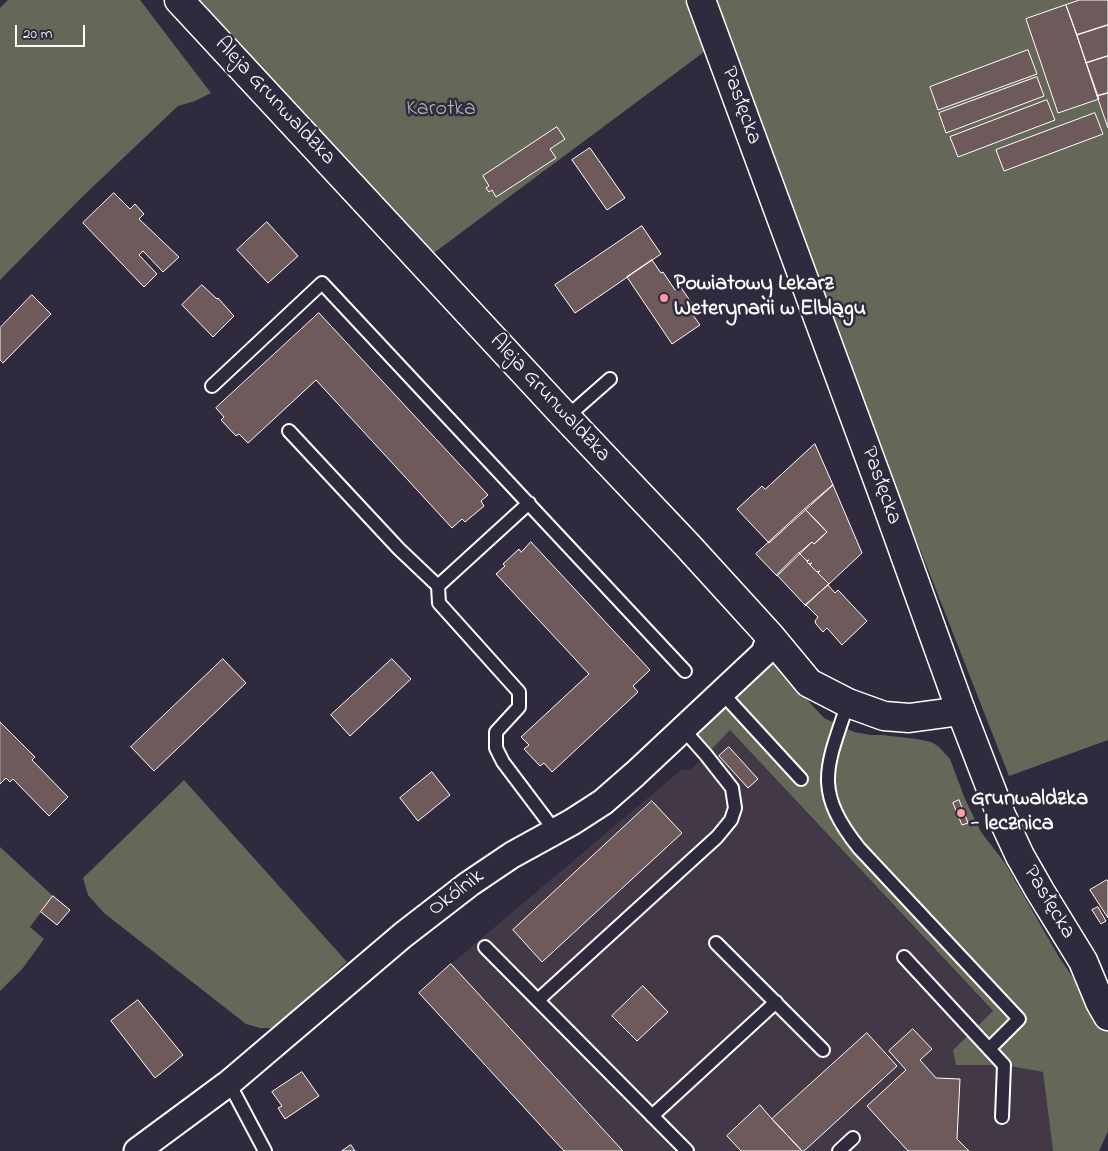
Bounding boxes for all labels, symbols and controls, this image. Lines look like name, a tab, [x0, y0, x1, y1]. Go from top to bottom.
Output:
scale bar	[18, 15, 88, 47]
text: 20 m	[23, 23, 52, 45]
street label: Aleja Grunwaldzka	[208, 32, 340, 172]
street label: Pasłęcka	[714, 64, 766, 148]
park label: Karotka	[406, 97, 476, 123]
place label: Powiatowy Lekarz Weterynarii w Elblągu	[674, 272, 866, 324]
marker: Powiatowy Lekarz Weterynarii w Elblągu	[658, 292, 670, 304]
street label: Aleja Grunwaldzka	[483, 329, 615, 469]
street label: Pasłęcka	[854, 444, 906, 528]
place label: Grunwaldzka - lecznica	[971, 787, 1088, 838]
marker: Grunwaldzka - lecznica	[955, 807, 967, 819]
street label: Pasłęcka	[1016, 862, 1080, 944]
street label: Okólnik	[424, 864, 490, 924]

